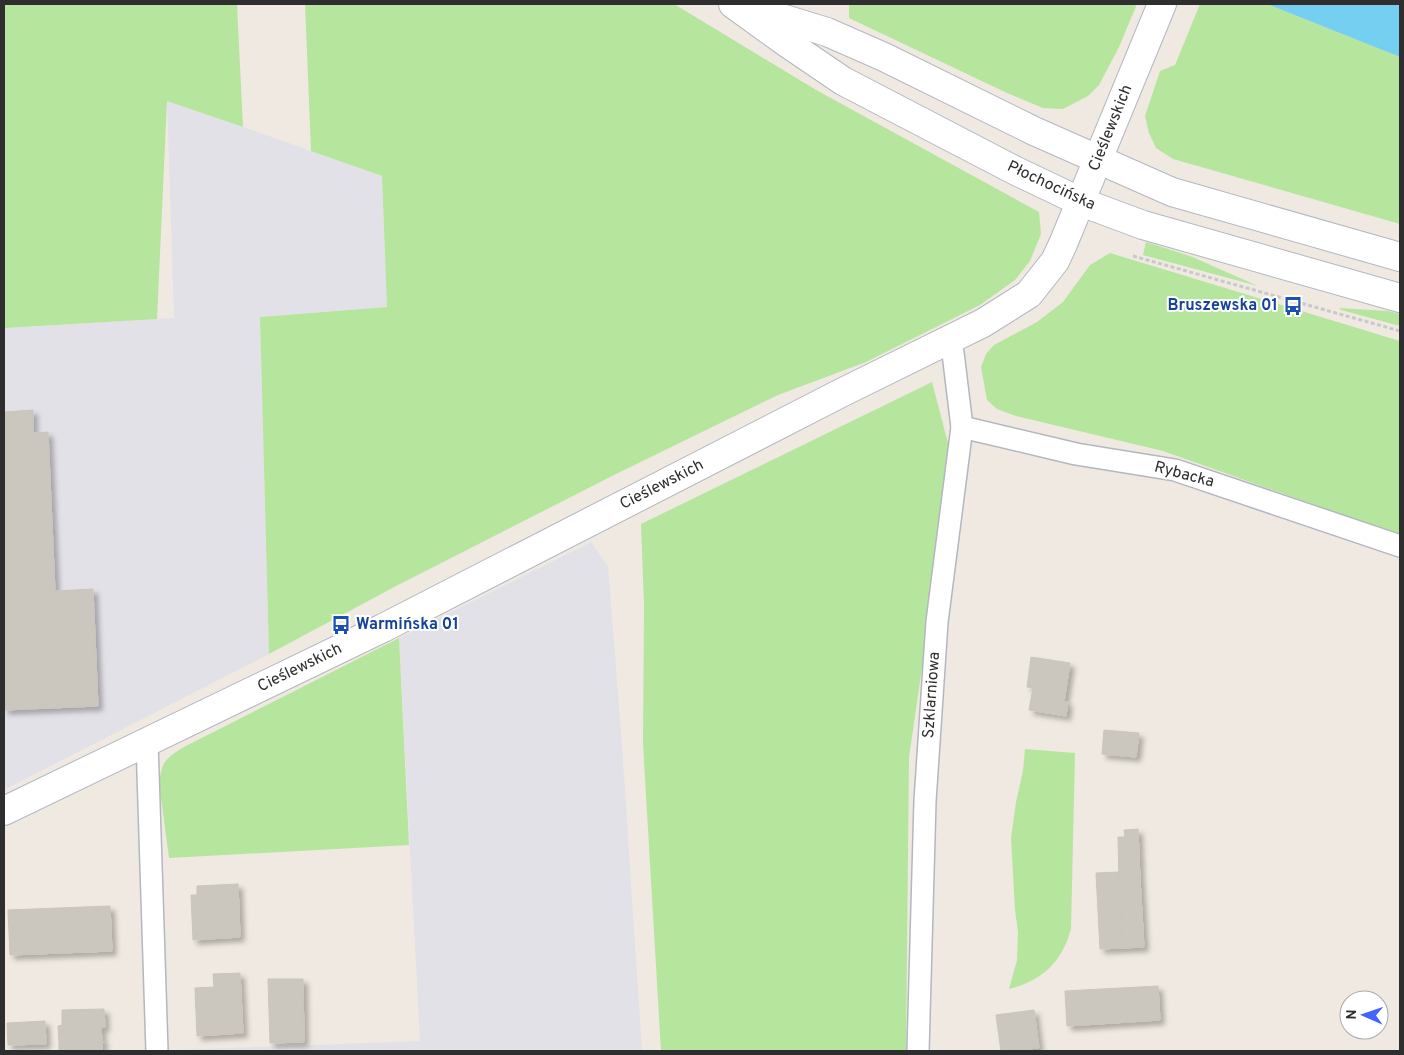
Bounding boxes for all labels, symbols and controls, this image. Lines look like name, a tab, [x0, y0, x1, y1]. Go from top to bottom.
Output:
street label: Cieślewskich	[1085, 82, 1137, 174]
street label: Płochocińska	[1004, 157, 1098, 215]
bus stop icon: Bruszewska 01	[1282, 295, 1304, 317]
place label: Bruszewska 01	[1167, 296, 1278, 316]
street label: Cieślewskich	[617, 455, 707, 515]
street label: Rybacka	[1152, 457, 1216, 493]
bus stop icon: Warmińska 01	[330, 614, 352, 636]
place label: Warmińska 01	[356, 615, 459, 635]
street label: Cieślewskich	[254, 639, 346, 697]
street label: Szklarniowa	[919, 651, 945, 739]
north arrow	[1339, 990, 1389, 1040]
text: N	[1344, 1009, 1361, 1020]

